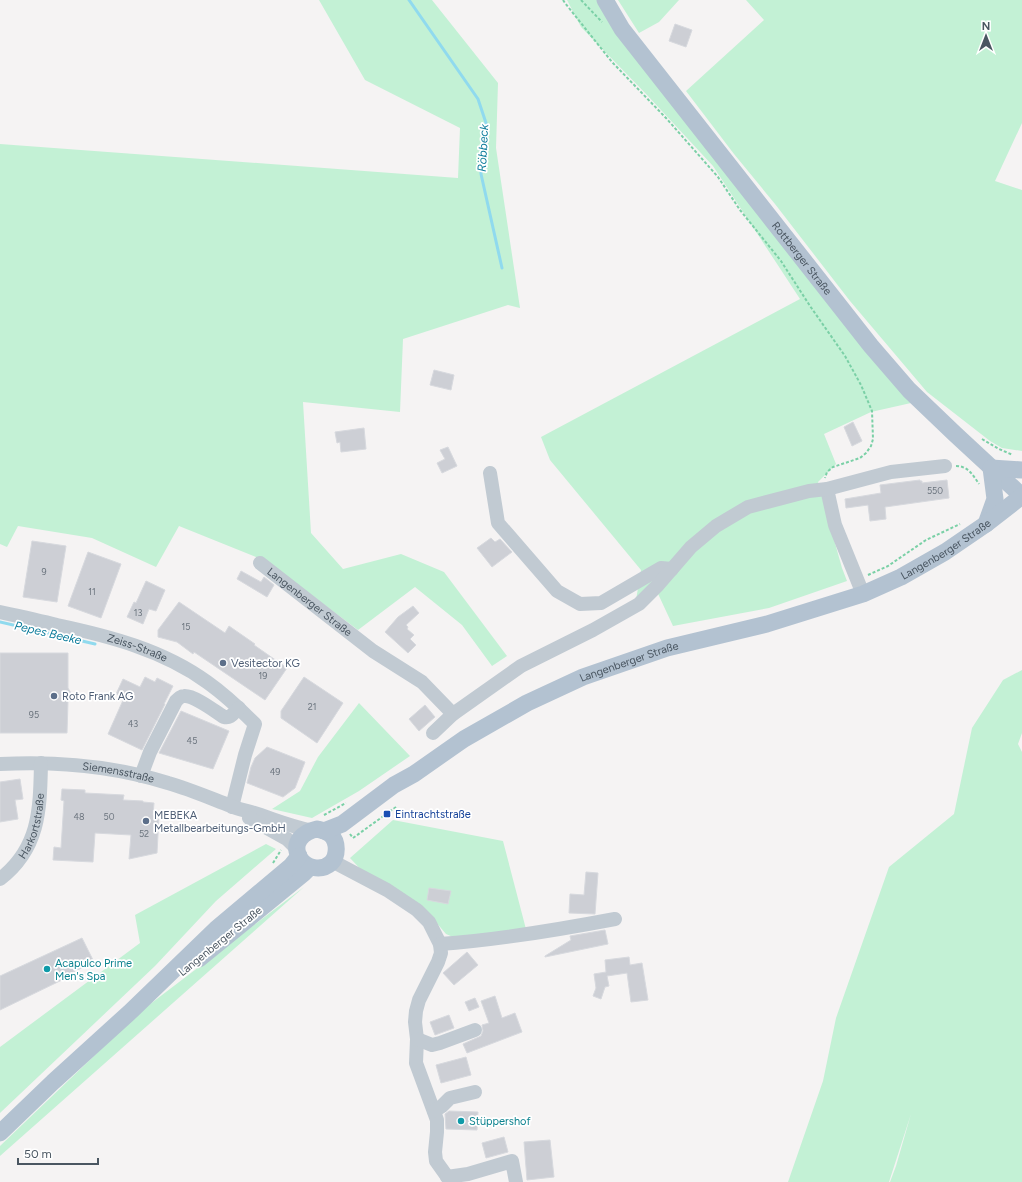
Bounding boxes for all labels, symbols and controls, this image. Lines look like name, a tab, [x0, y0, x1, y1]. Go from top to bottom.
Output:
north arrow	[966, 16, 1006, 56]
text: N	[982, 20, 990, 33]
water label: Röbbeck	[475, 123, 491, 172]
street label: Rottberger Straße	[769, 219, 834, 298]
house number: 550	[927, 485, 943, 496]
street label: Langenberger Straße	[899, 517, 994, 583]
street label: Langenberger Straße	[264, 565, 354, 639]
house number: 9	[41, 566, 47, 577]
house number: 11	[88, 586, 96, 597]
house number: 13	[134, 607, 142, 618]
water label: Pepes Beeke	[13, 618, 83, 648]
house number: 15	[182, 621, 190, 632]
street label: Zeiss-Straße	[106, 631, 169, 665]
street label: Langenberger Straße	[577, 639, 680, 685]
place label: Vesitector KG	[231, 657, 300, 670]
marker: Vesitector KG	[218, 658, 228, 668]
house number: 19	[259, 670, 267, 681]
place label: Roto Frank AG	[62, 690, 133, 703]
marker: Roto Frank AG	[49, 691, 59, 701]
house number: 21	[308, 701, 316, 712]
house number: 95	[29, 709, 39, 720]
house number: 43	[128, 718, 138, 729]
house number: 45	[187, 735, 197, 746]
street label: Siemensstraße	[82, 760, 156, 786]
house number: 49	[270, 766, 280, 777]
street label: Harkortstraße	[16, 793, 47, 861]
place label: Eintrachtstraße	[395, 808, 471, 821]
place label: MEBEKA Metallbearbeitungs-GmbH	[154, 809, 286, 835]
marker: Eintrachtstraße	[382, 809, 392, 819]
house number: 48	[73, 811, 85, 822]
house number: 50	[104, 811, 115, 822]
marker: MEBEKA Metallbearbeitungs-GmbH	[141, 816, 151, 826]
house number: 52	[139, 828, 149, 839]
street label: Langenberger Straße	[176, 904, 265, 979]
place label: Acapulco Prime Men's Spa	[55, 957, 132, 983]
marker: Acapulco Prime Men's Spa	[42, 964, 52, 974]
place label: Stüppershof	[469, 1115, 531, 1128]
marker: Stüppershof	[456, 1116, 466, 1126]
scale bar	[18, 1140, 98, 1166]
text: 50 m	[24, 1147, 52, 1161]

